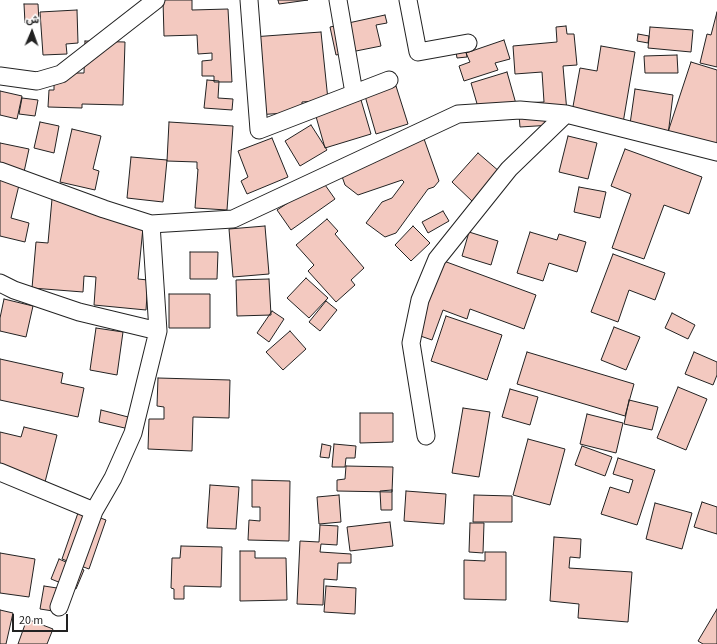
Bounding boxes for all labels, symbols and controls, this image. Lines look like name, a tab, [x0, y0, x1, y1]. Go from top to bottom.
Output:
north arrow	[12, 12, 52, 52]
text: ش	[26, 12, 39, 27]
scale bar	[14, 606, 70, 632]
text: 20 m	[19, 612, 43, 629]

